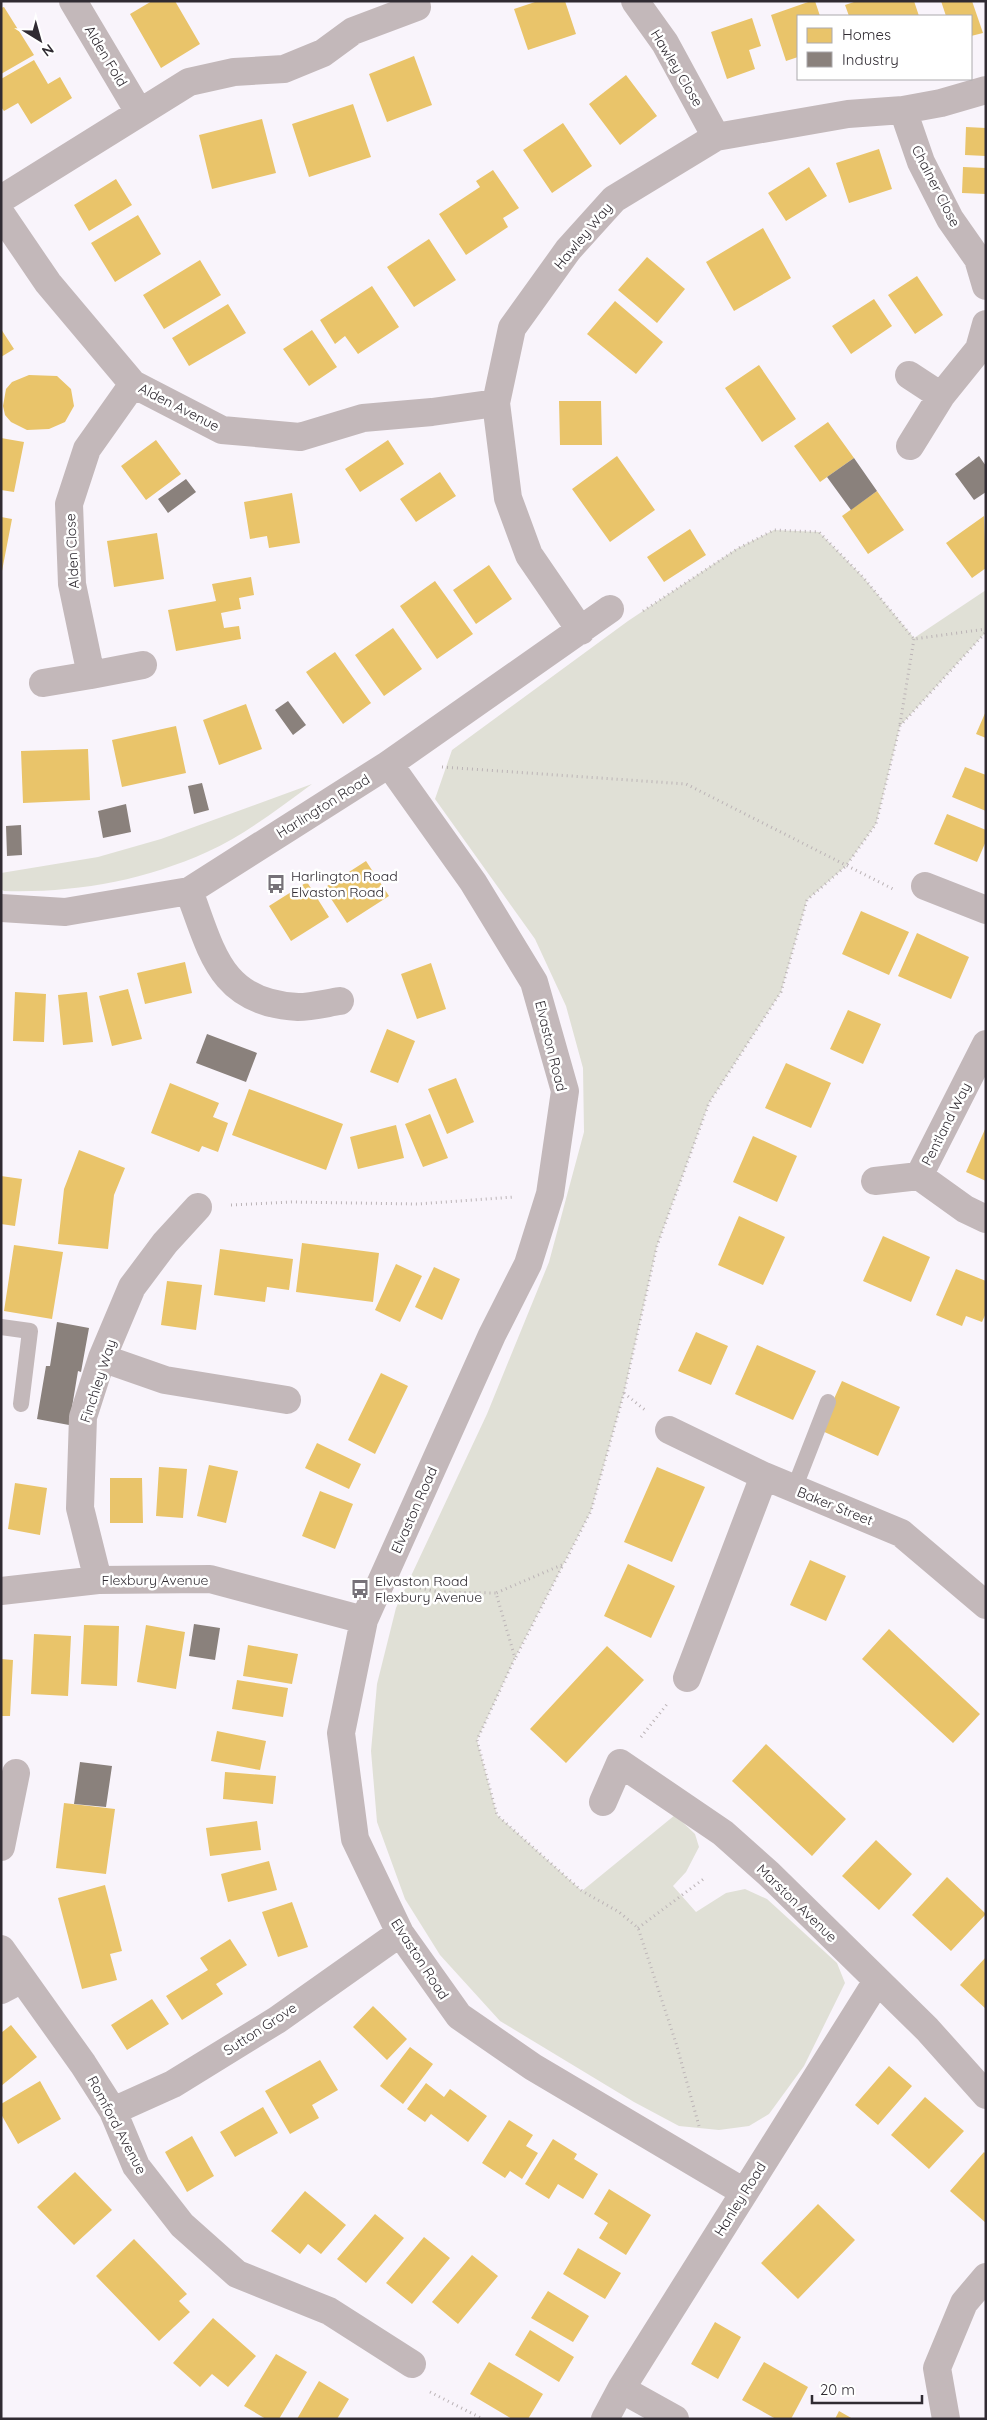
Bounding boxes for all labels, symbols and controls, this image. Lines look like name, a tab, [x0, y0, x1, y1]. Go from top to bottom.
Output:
north arrow	[15, 15, 65, 65]
legend	[797, 15, 972, 80]
street label: Alden Fold	[81, 22, 131, 90]
text: Homes	[842, 25, 891, 44]
street label: Hawley Close	[647, 26, 707, 110]
text: N	[38, 40, 57, 61]
text: Industry	[842, 50, 899, 69]
street label: Chalner Close	[908, 142, 964, 230]
street label: Hawley Way	[550, 199, 616, 273]
street label: Alden Avenue	[136, 379, 223, 435]
street label: Alden Close	[61, 513, 83, 589]
street label: Harlington Road	[273, 770, 373, 842]
place label: Harlington Road Elvaston Road	[291, 867, 398, 901]
bus stop icon: Harlington Road Elvaston Road	[265, 873, 287, 895]
street label: Elvaston Road	[531, 999, 571, 1093]
street label: Pentland Way	[917, 1079, 975, 1169]
street label: Finchley Way	[76, 1337, 120, 1425]
street label: Elvaston Road	[387, 1464, 441, 1556]
street label: Baker Street	[794, 1483, 876, 1529]
street label: Flexbury Avenue	[101, 1571, 209, 1589]
place label: Elvaston Road Flexbury Avenue	[375, 1572, 482, 1606]
bus stop icon: Elvaston Road Flexbury Avenue	[349, 1578, 371, 1600]
street label: Marston Avenue	[753, 1860, 841, 1946]
street label: Elvaston Road	[387, 1915, 453, 2003]
street label: Sutton Grove	[220, 1999, 300, 2059]
street label: Romford Avenue	[84, 2073, 151, 2177]
street label: Hanley Road	[710, 2159, 770, 2239]
scale bar	[812, 2372, 922, 2404]
text: 20 m	[820, 2380, 855, 2399]

